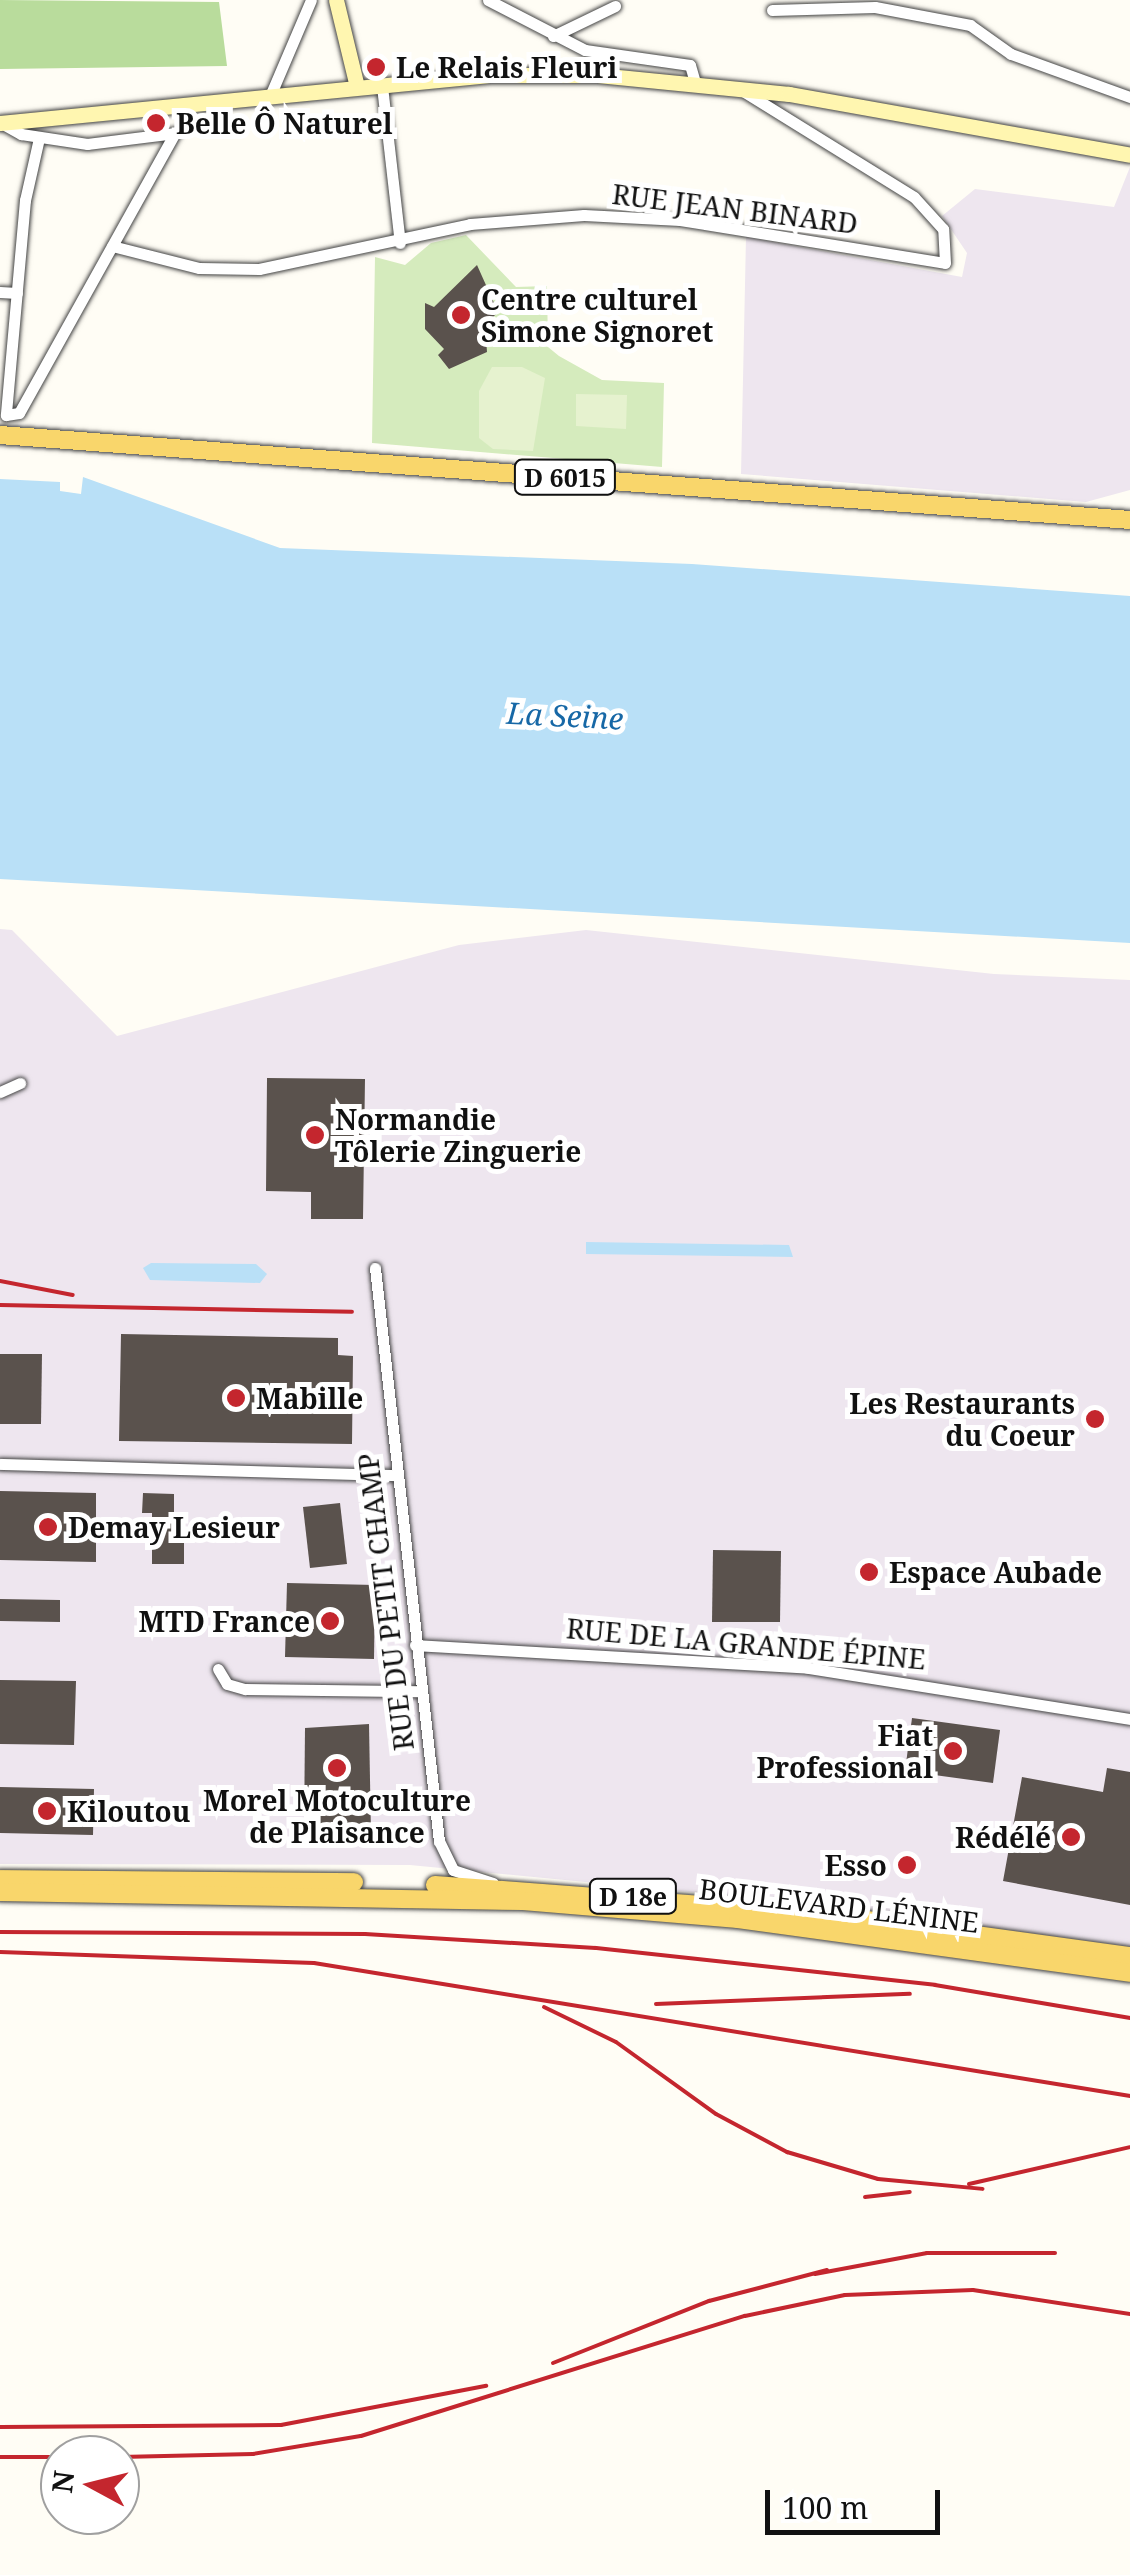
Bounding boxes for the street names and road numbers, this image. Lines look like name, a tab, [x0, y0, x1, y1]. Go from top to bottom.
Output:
street label: RUE JEAN BINARD	[610, 176, 860, 240]
road number: D 6015	[512, 457, 618, 497]
street label: RUE DU PETIT CHAMP	[350, 1451, 420, 1753]
street label: RUE DE LA GRANDE ÉPINE	[565, 1611, 927, 1675]
street label: BOULEVARD LÉNINE	[697, 1871, 981, 1939]
road number: D 18e	[588, 1876, 678, 1916]

